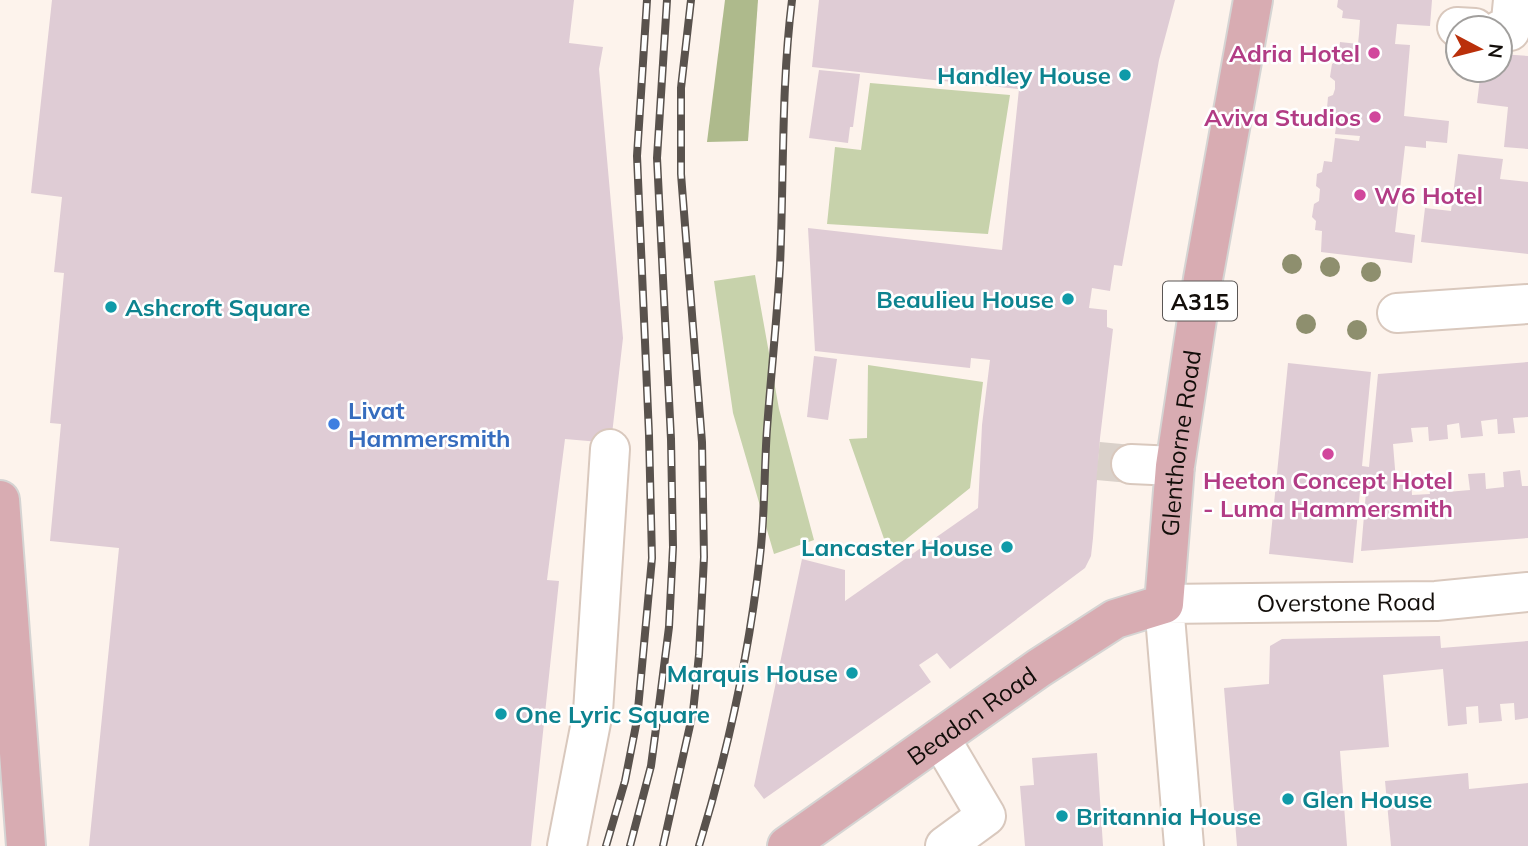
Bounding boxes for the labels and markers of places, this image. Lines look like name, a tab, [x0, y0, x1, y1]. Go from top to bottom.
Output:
place label: Adria Hotel	[1229, 38, 1360, 68]
marker: Adria Hotel	[1366, 45, 1382, 61]
place label: Handley House	[937, 60, 1111, 90]
marker: Handley House	[1117, 67, 1133, 83]
place label: Aviva Studios	[1204, 102, 1361, 132]
marker: Aviva Studios	[1367, 109, 1383, 125]
place label: W6 Hotel	[1374, 180, 1483, 210]
marker: W6 Hotel	[1352, 187, 1368, 203]
place label: Beaulieu House	[876, 284, 1054, 314]
marker: Beaulieu House	[1060, 291, 1076, 307]
place label: Ashcroft Square	[125, 292, 311, 322]
marker: Ashcroft Square	[103, 299, 119, 315]
place label: Livat Hammersmith	[348, 395, 511, 453]
marker: Livat Hammersmith	[326, 416, 342, 432]
marker: Heeton Concept Hotel - Luma Hammersmith	[1320, 446, 1336, 462]
place label: Heeton Concept Hotel - Luma Hammersmith	[1203, 465, 1453, 523]
place label: Lancaster House	[801, 532, 993, 562]
marker: Lancaster House	[999, 539, 1015, 555]
place label: Marquis House	[667, 658, 838, 688]
marker: Marquis House	[844, 665, 860, 681]
place label: One Lyric Square	[515, 699, 710, 729]
marker: One Lyric Square	[493, 706, 509, 722]
place label: Glen House	[1302, 784, 1433, 814]
marker: Glen House	[1280, 791, 1296, 807]
place label: Britannia House	[1076, 801, 1261, 831]
marker: Britannia House	[1054, 808, 1070, 824]

